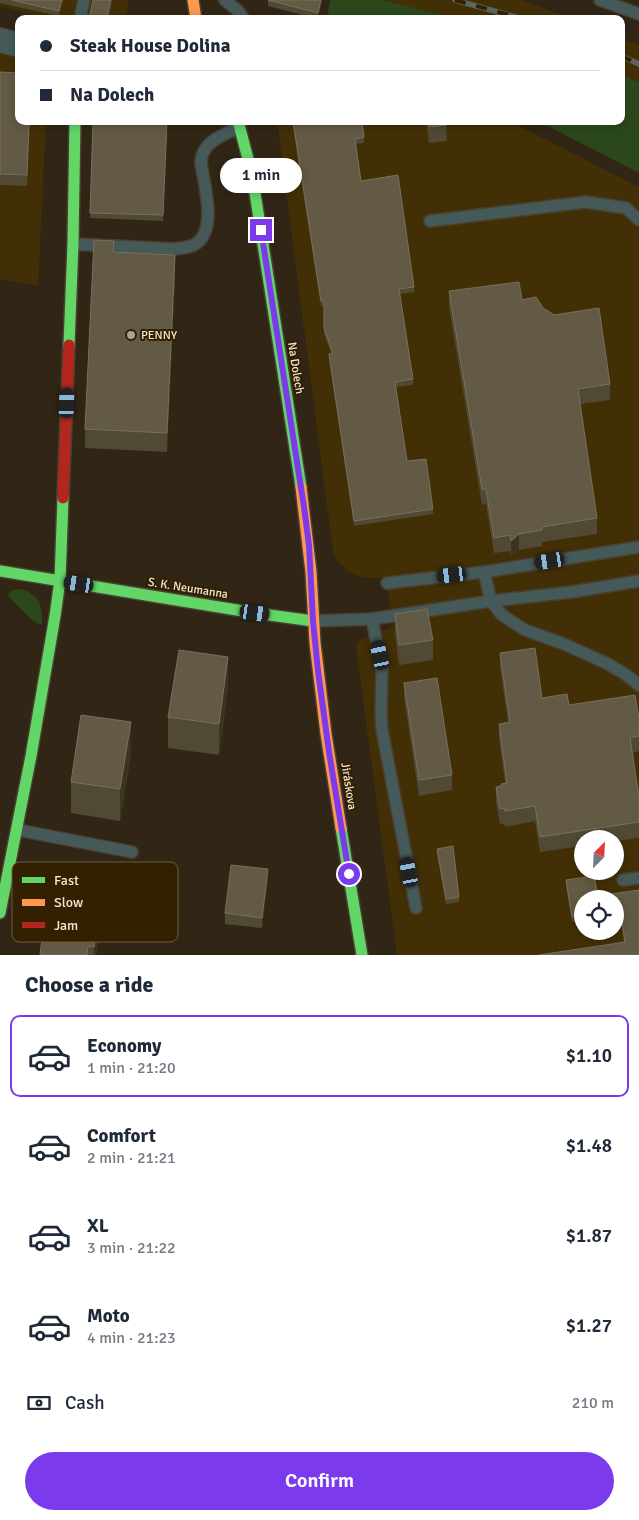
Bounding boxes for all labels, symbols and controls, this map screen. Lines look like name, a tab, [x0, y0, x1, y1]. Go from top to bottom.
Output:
text: Steak House Dolina	[70, 34, 230, 58]
text: Na Dolech	[70, 83, 154, 107]
callout: 1 min	[220, 158, 302, 192]
text: 1 min	[242, 165, 280, 185]
route end	[250, 219, 272, 241]
place label: PENNY	[141, 328, 177, 343]
marker: PENNY	[125, 329, 137, 341]
street label: Na Dolech	[284, 341, 307, 395]
car	[58, 388, 75, 418]
car	[534, 551, 565, 571]
car	[436, 566, 467, 584]
car	[63, 574, 94, 594]
street label: S. K. Neumanna	[147, 575, 229, 602]
car	[239, 603, 270, 623]
car	[369, 639, 390, 671]
street label: Jiráskova	[337, 761, 360, 811]
north arrow	[574, 830, 624, 880]
map controls	[574, 830, 624, 940]
car	[398, 856, 419, 888]
legend	[12, 862, 178, 942]
route start	[338, 863, 360, 885]
text: Fast	[54, 872, 79, 889]
button: locate	[574, 890, 624, 940]
text: Slow	[54, 894, 83, 911]
text: Jam	[54, 917, 78, 934]
text: Choose a ride	[25, 971, 153, 998]
icon: car	[27, 1034, 72, 1079]
text: Economy	[87, 1034, 161, 1058]
text: $1.10	[566, 1044, 612, 1068]
text: 1 min · 21:20	[87, 1058, 176, 1078]
icon: car	[27, 1124, 72, 1169]
text: Comfort	[87, 1124, 156, 1148]
text: $1.48	[566, 1134, 612, 1158]
text: 2 min · 21:21	[87, 1148, 176, 1168]
icon: car	[27, 1214, 72, 1259]
text: XL	[87, 1214, 109, 1238]
text: $1.87	[566, 1224, 612, 1248]
text: 3 min · 21:22	[87, 1238, 176, 1258]
icon: car	[27, 1304, 72, 1349]
text: Moto	[87, 1304, 130, 1328]
text: $1.27	[566, 1314, 612, 1338]
text: 4 min · 21:23	[87, 1328, 176, 1348]
icon: cash	[25, 1389, 53, 1417]
text: Cash	[65, 1391, 105, 1415]
text: 210 m	[572, 1393, 614, 1413]
button: Confirm	[25, 1452, 614, 1510]

